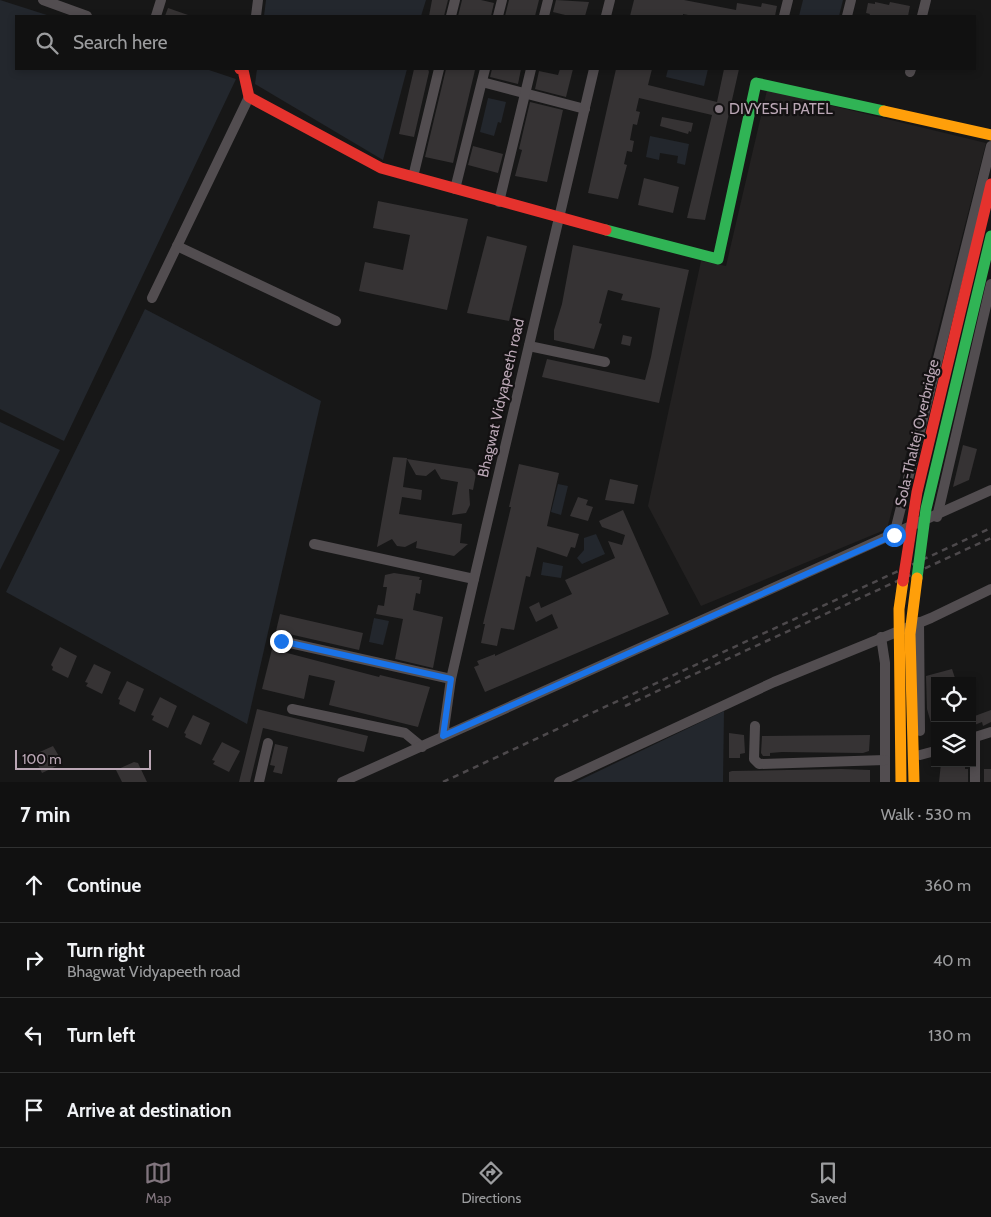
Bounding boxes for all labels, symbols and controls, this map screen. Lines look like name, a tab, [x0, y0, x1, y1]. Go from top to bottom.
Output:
search box	[15, 15, 976, 70]
icon: search	[33, 29, 61, 57]
text: Search here	[73, 31, 167, 54]
place label: DIVYESH PATEL	[729, 100, 833, 118]
marker: DIVYESH PATEL	[713, 103, 725, 115]
street label: Bhagwat Vidyapeeth road	[474, 317, 528, 479]
street label: Sola-Thaltej Overbridge	[891, 357, 943, 508]
route start	[883, 524, 906, 547]
route end	[270, 630, 293, 653]
map controls	[931, 677, 976, 767]
button: locate	[931, 677, 976, 722]
button: layers	[931, 722, 976, 767]
scale bar	[15, 747, 151, 770]
text: 100 m	[22, 750, 62, 768]
text: 7 min	[20, 802, 70, 827]
text: Walk · 530 m	[881, 805, 971, 824]
icon: ahead	[20, 871, 48, 899]
text: Continue	[67, 874, 141, 897]
text: 360 m	[924, 876, 971, 895]
text: Turn right	[67, 939, 145, 962]
icon: right	[20, 946, 48, 974]
text: 40 m	[933, 951, 971, 970]
text: Bhagwat Vidyapeeth road	[67, 962, 240, 981]
icon: left	[20, 1021, 48, 1049]
text: Turn left	[67, 1024, 135, 1047]
text: 130 m	[928, 1026, 971, 1045]
icon: arrive	[20, 1096, 48, 1124]
text: Arrive at destination	[67, 1099, 231, 1122]
tab: Map	[144, 1159, 172, 1207]
tab: Directions	[461, 1159, 521, 1207]
tab: Saved	[810, 1159, 847, 1207]

